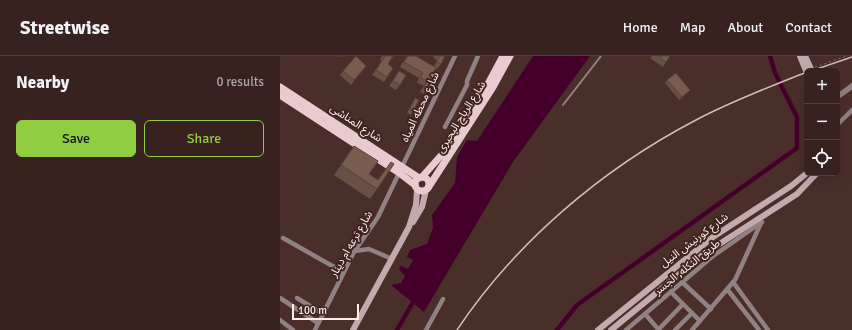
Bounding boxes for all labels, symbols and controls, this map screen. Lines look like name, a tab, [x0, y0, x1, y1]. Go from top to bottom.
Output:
text: Streetwise	[20, 16, 110, 40]
text: Home	[623, 19, 658, 36]
text: Map	[680, 19, 705, 36]
text: About	[727, 19, 763, 36]
text: Contact	[785, 19, 832, 36]
map controls	[804, 68, 840, 176]
button: +	[804, 68, 840, 104]
street label: شارع محطه المياه	[398, 70, 443, 145]
text: Nearby	[16, 72, 69, 93]
text: 0 results	[216, 74, 264, 90]
street label: شارع الرياح البحيرى	[434, 78, 489, 156]
street label: شارع المناشى	[327, 101, 385, 146]
button: −	[804, 104, 840, 140]
button: Save	[16, 120, 136, 157]
button: Share	[144, 120, 264, 157]
button: locate	[804, 140, 840, 176]
street label: شارع ترعه ام دينار	[326, 208, 376, 281]
street label: شارع كورنيش النيل	[657, 210, 732, 271]
street label: طريق النكله, الجسر	[651, 236, 723, 298]
scale bar	[292, 302, 359, 321]
text: 100 m	[298, 304, 327, 317]

